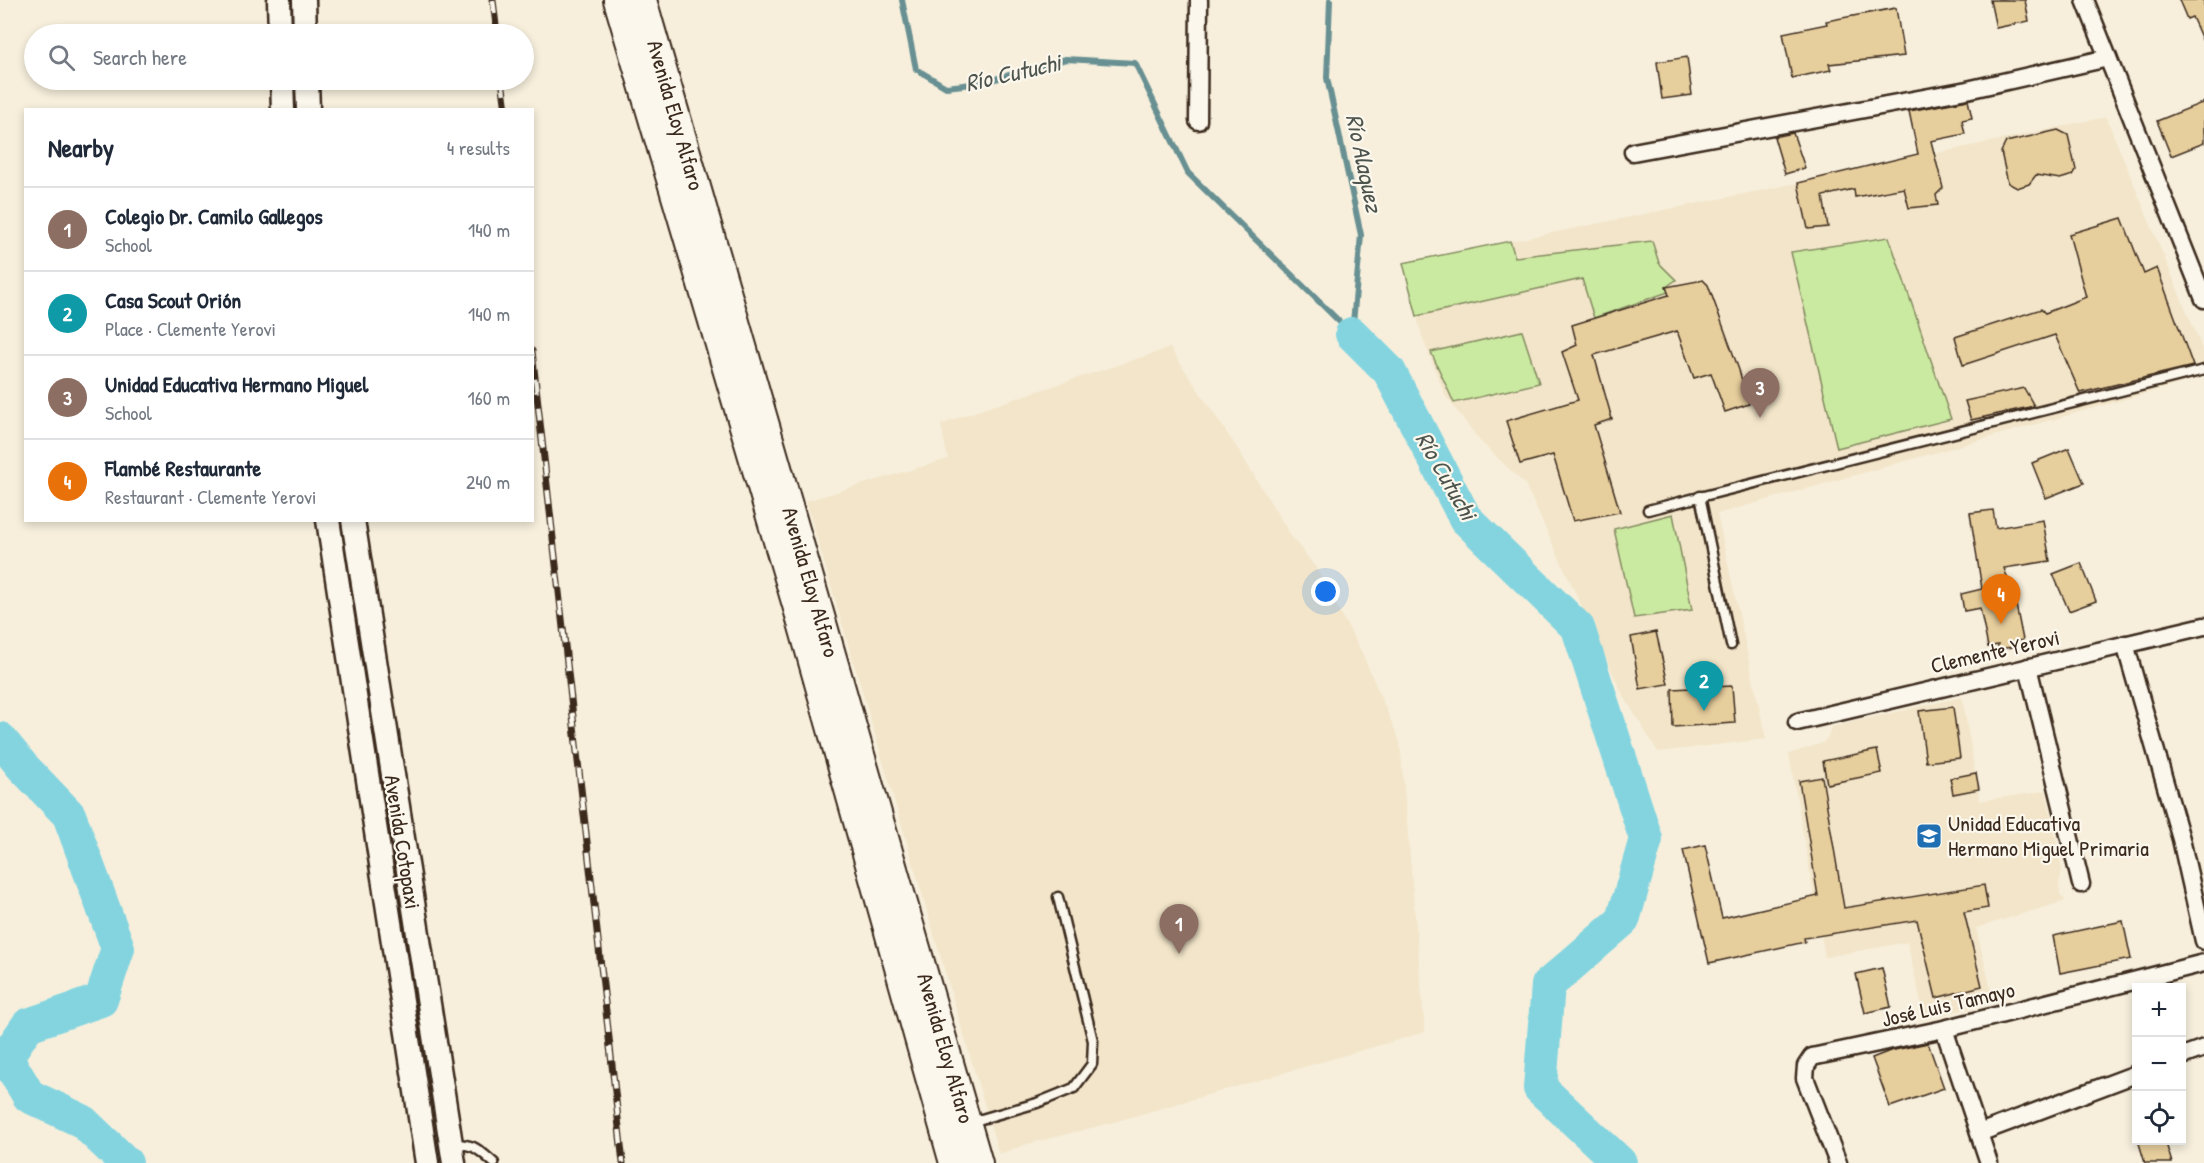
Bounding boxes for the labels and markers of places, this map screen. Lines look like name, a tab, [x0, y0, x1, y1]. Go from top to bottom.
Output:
pin: 3	[1740, 368, 1780, 418]
pin: 4	[1982, 574, 2020, 624]
pin: 2	[1684, 662, 1724, 711]
place label: Unidad Educativa Hermano Miguel Primaria	[1948, 808, 2149, 863]
school or university icon: Unidad Educativa Hermano Miguel Primaria	[1914, 821, 1944, 851]
pin: 1	[1160, 904, 1198, 954]

